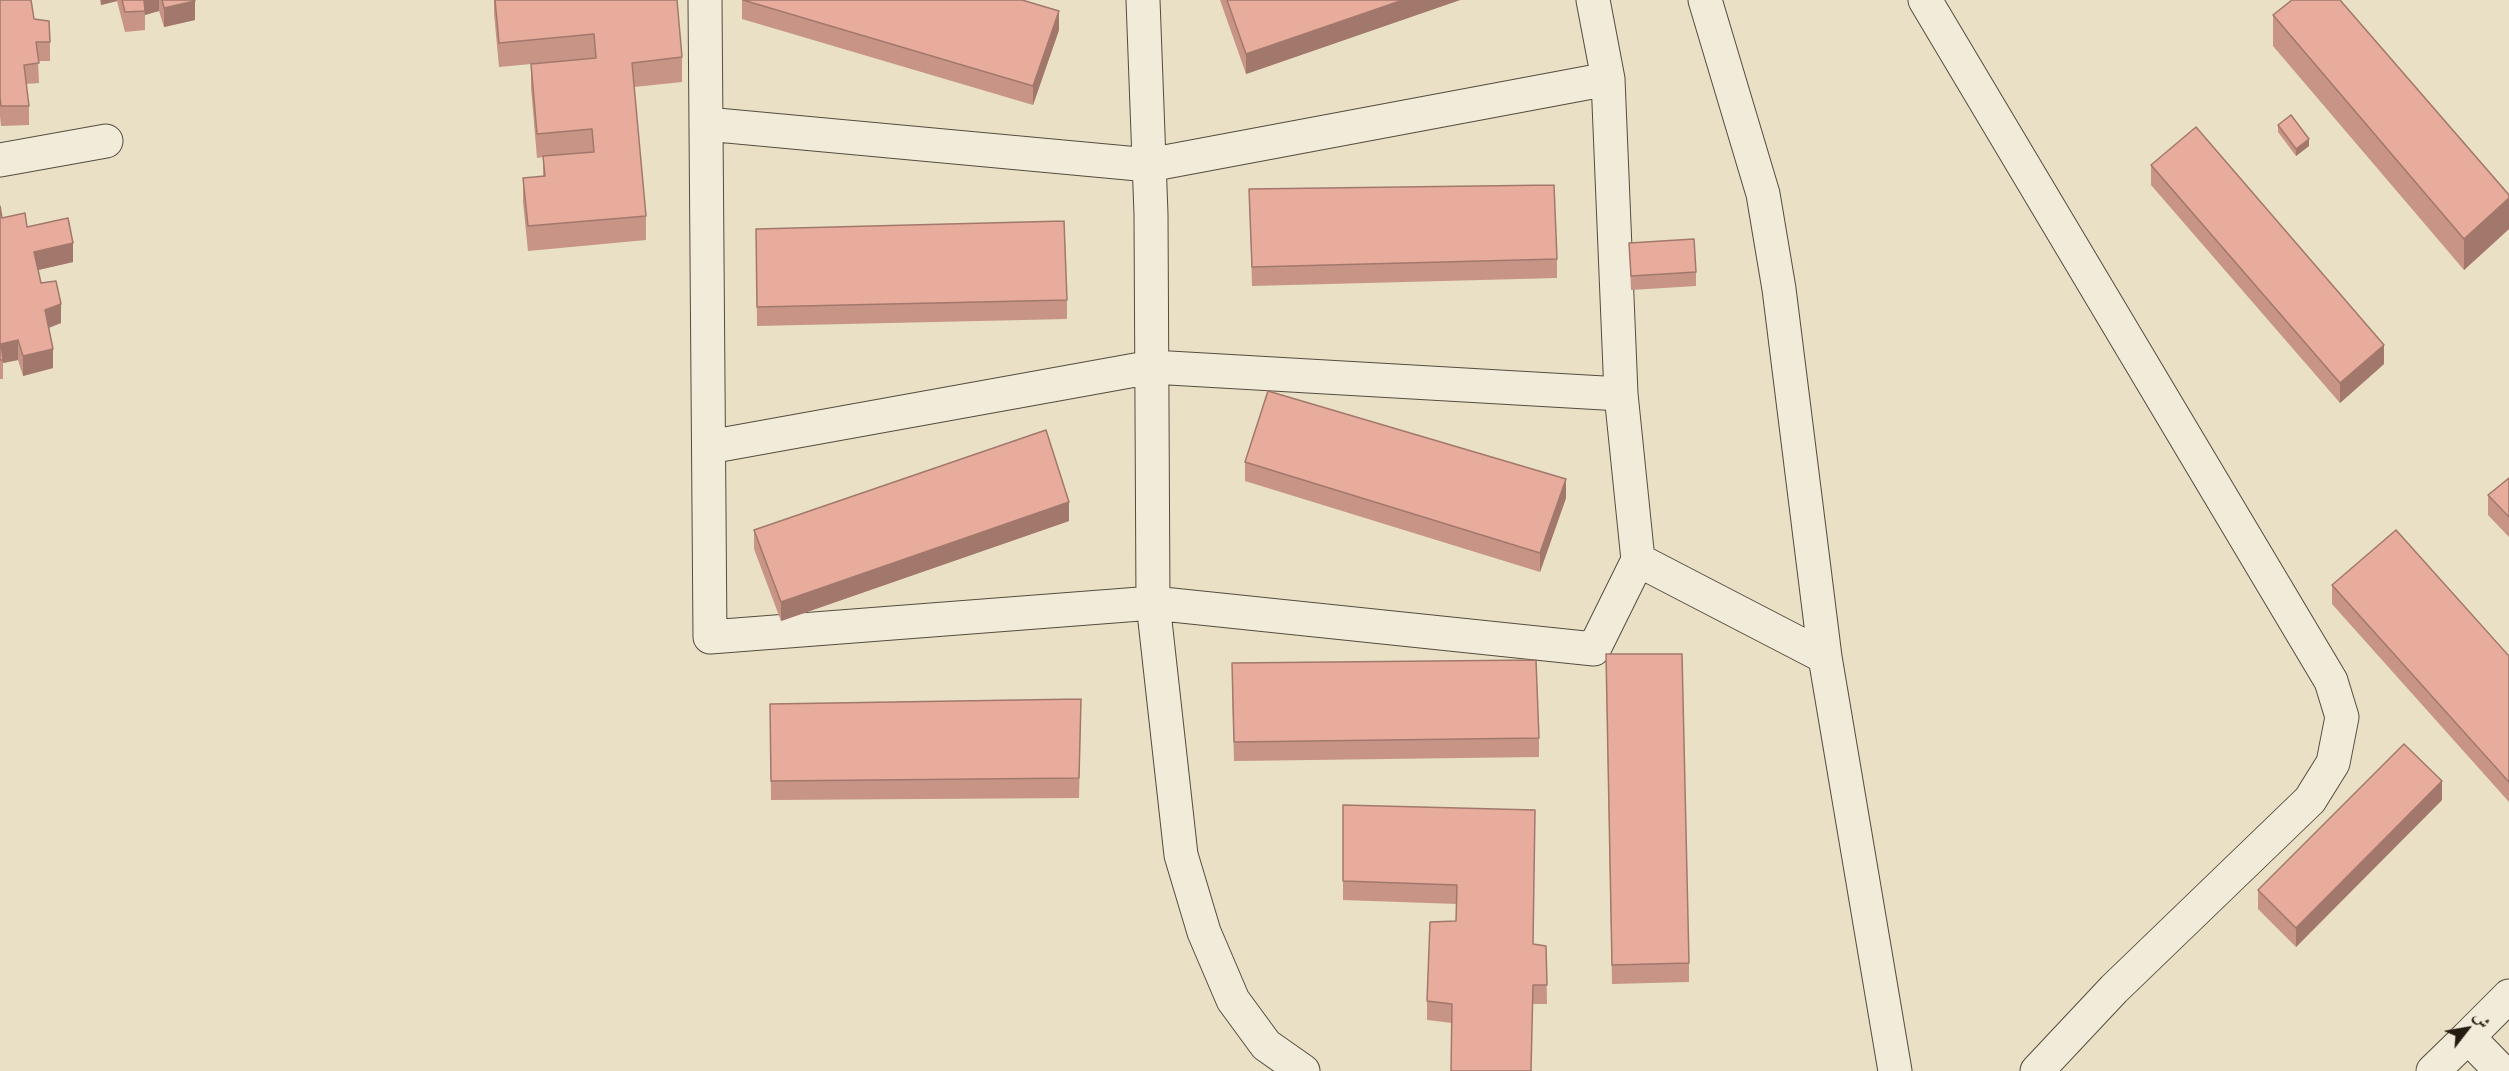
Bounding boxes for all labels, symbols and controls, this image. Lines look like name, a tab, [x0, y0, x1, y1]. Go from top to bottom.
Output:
north arrow	[2437, 999, 2497, 1059]
text: ش	[2468, 1007, 2497, 1033]

